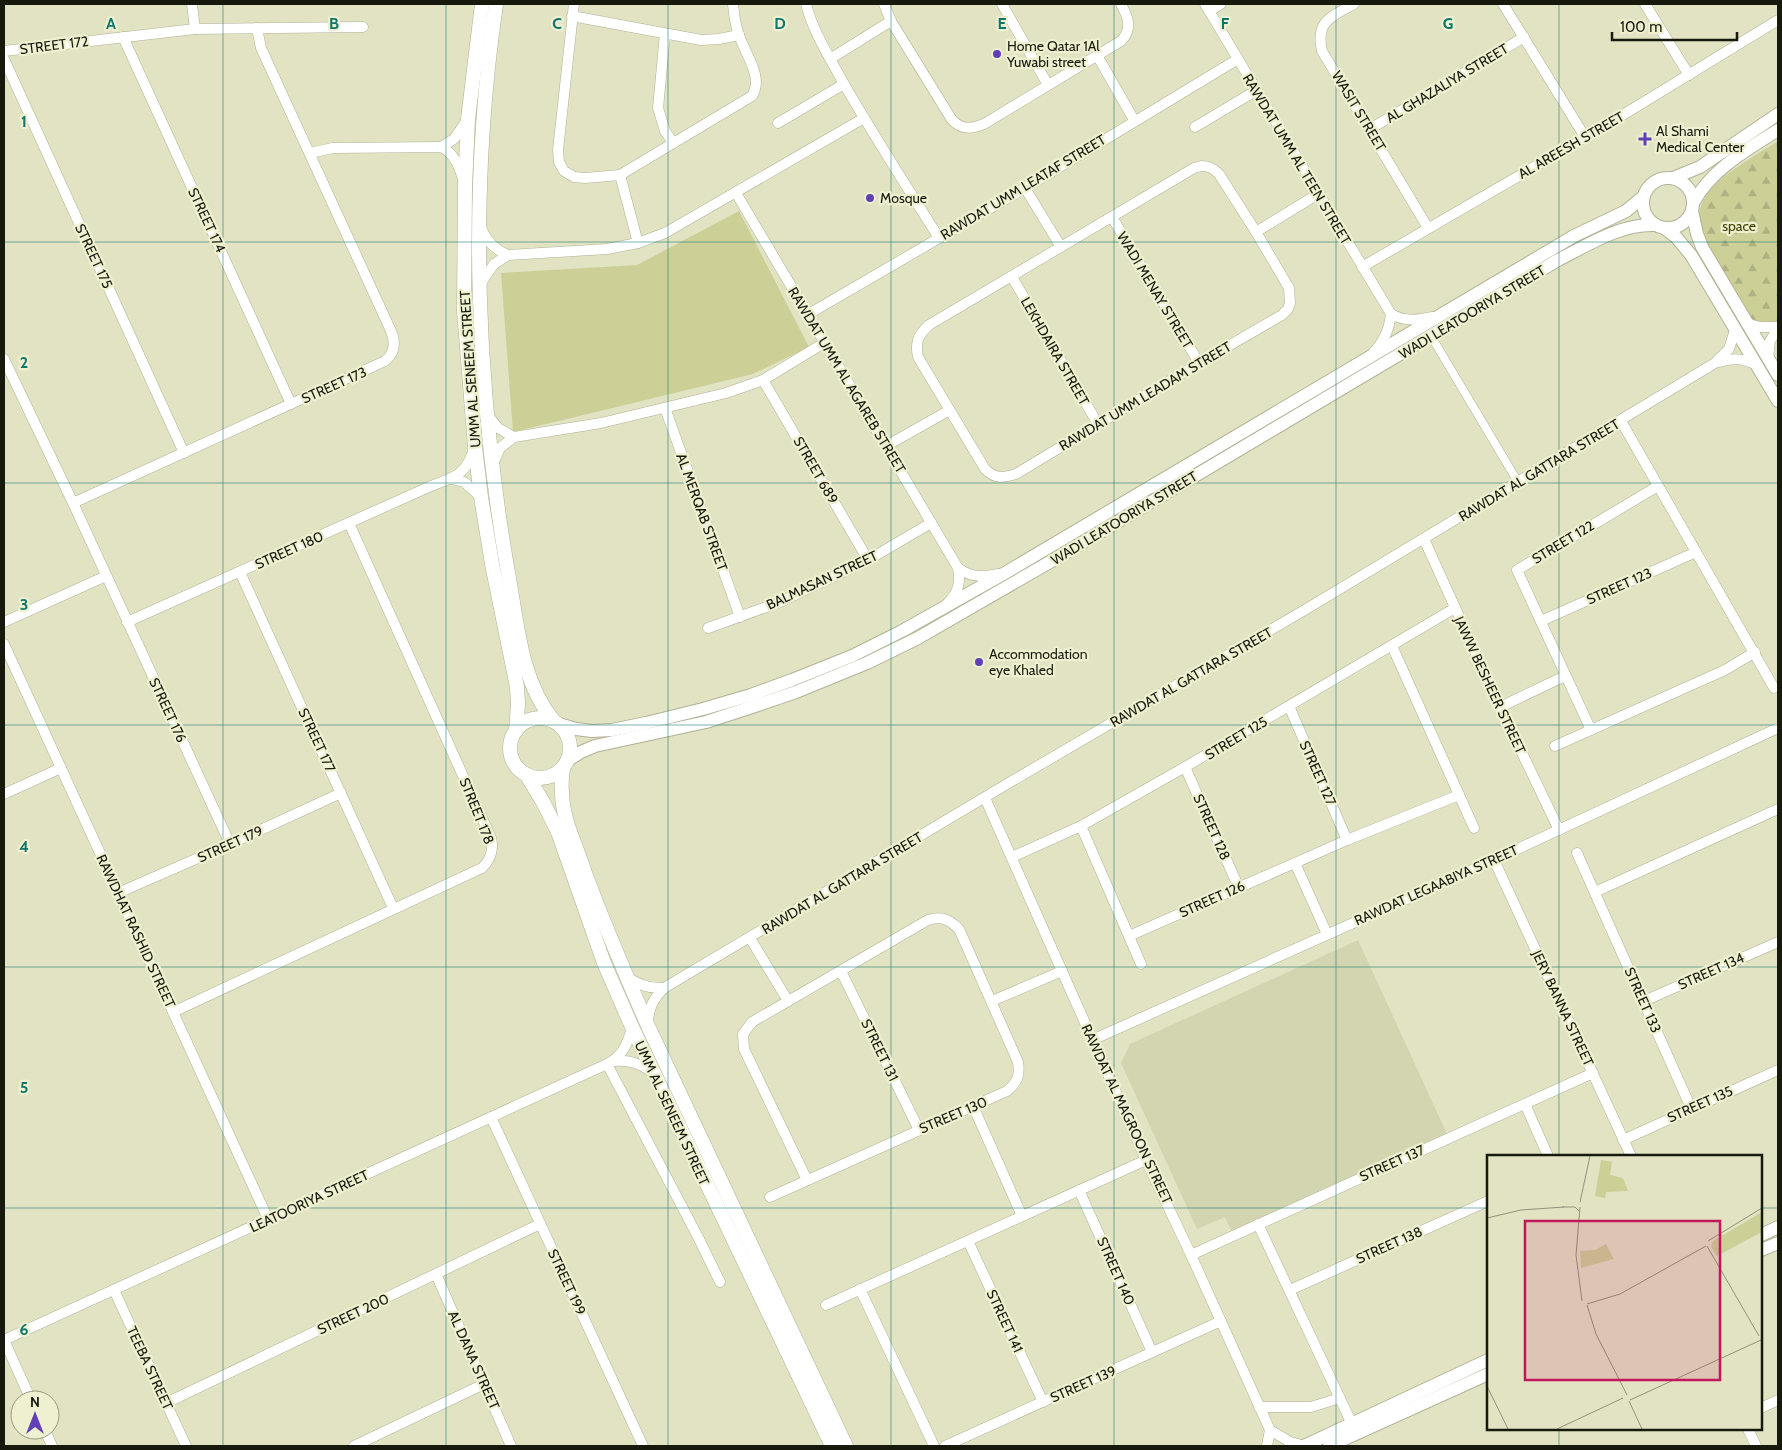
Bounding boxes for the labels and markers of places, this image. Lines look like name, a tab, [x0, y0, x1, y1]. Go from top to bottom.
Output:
place label: Home Qatar 1Al Yuwabi street	[1006, 37, 1100, 71]
marker: Home Qatar 1Al Yuwabi street	[991, 48, 1003, 60]
place label: Al Shami Medical Center	[1656, 122, 1745, 156]
marker: Al Shami Medical Center	[1638, 132, 1652, 146]
place label: Mosque	[880, 189, 927, 207]
marker: Mosque	[864, 192, 876, 204]
place label: Accommodation eye Khaled	[989, 645, 1088, 679]
marker: Accommodation eye Khaled	[973, 656, 985, 668]

